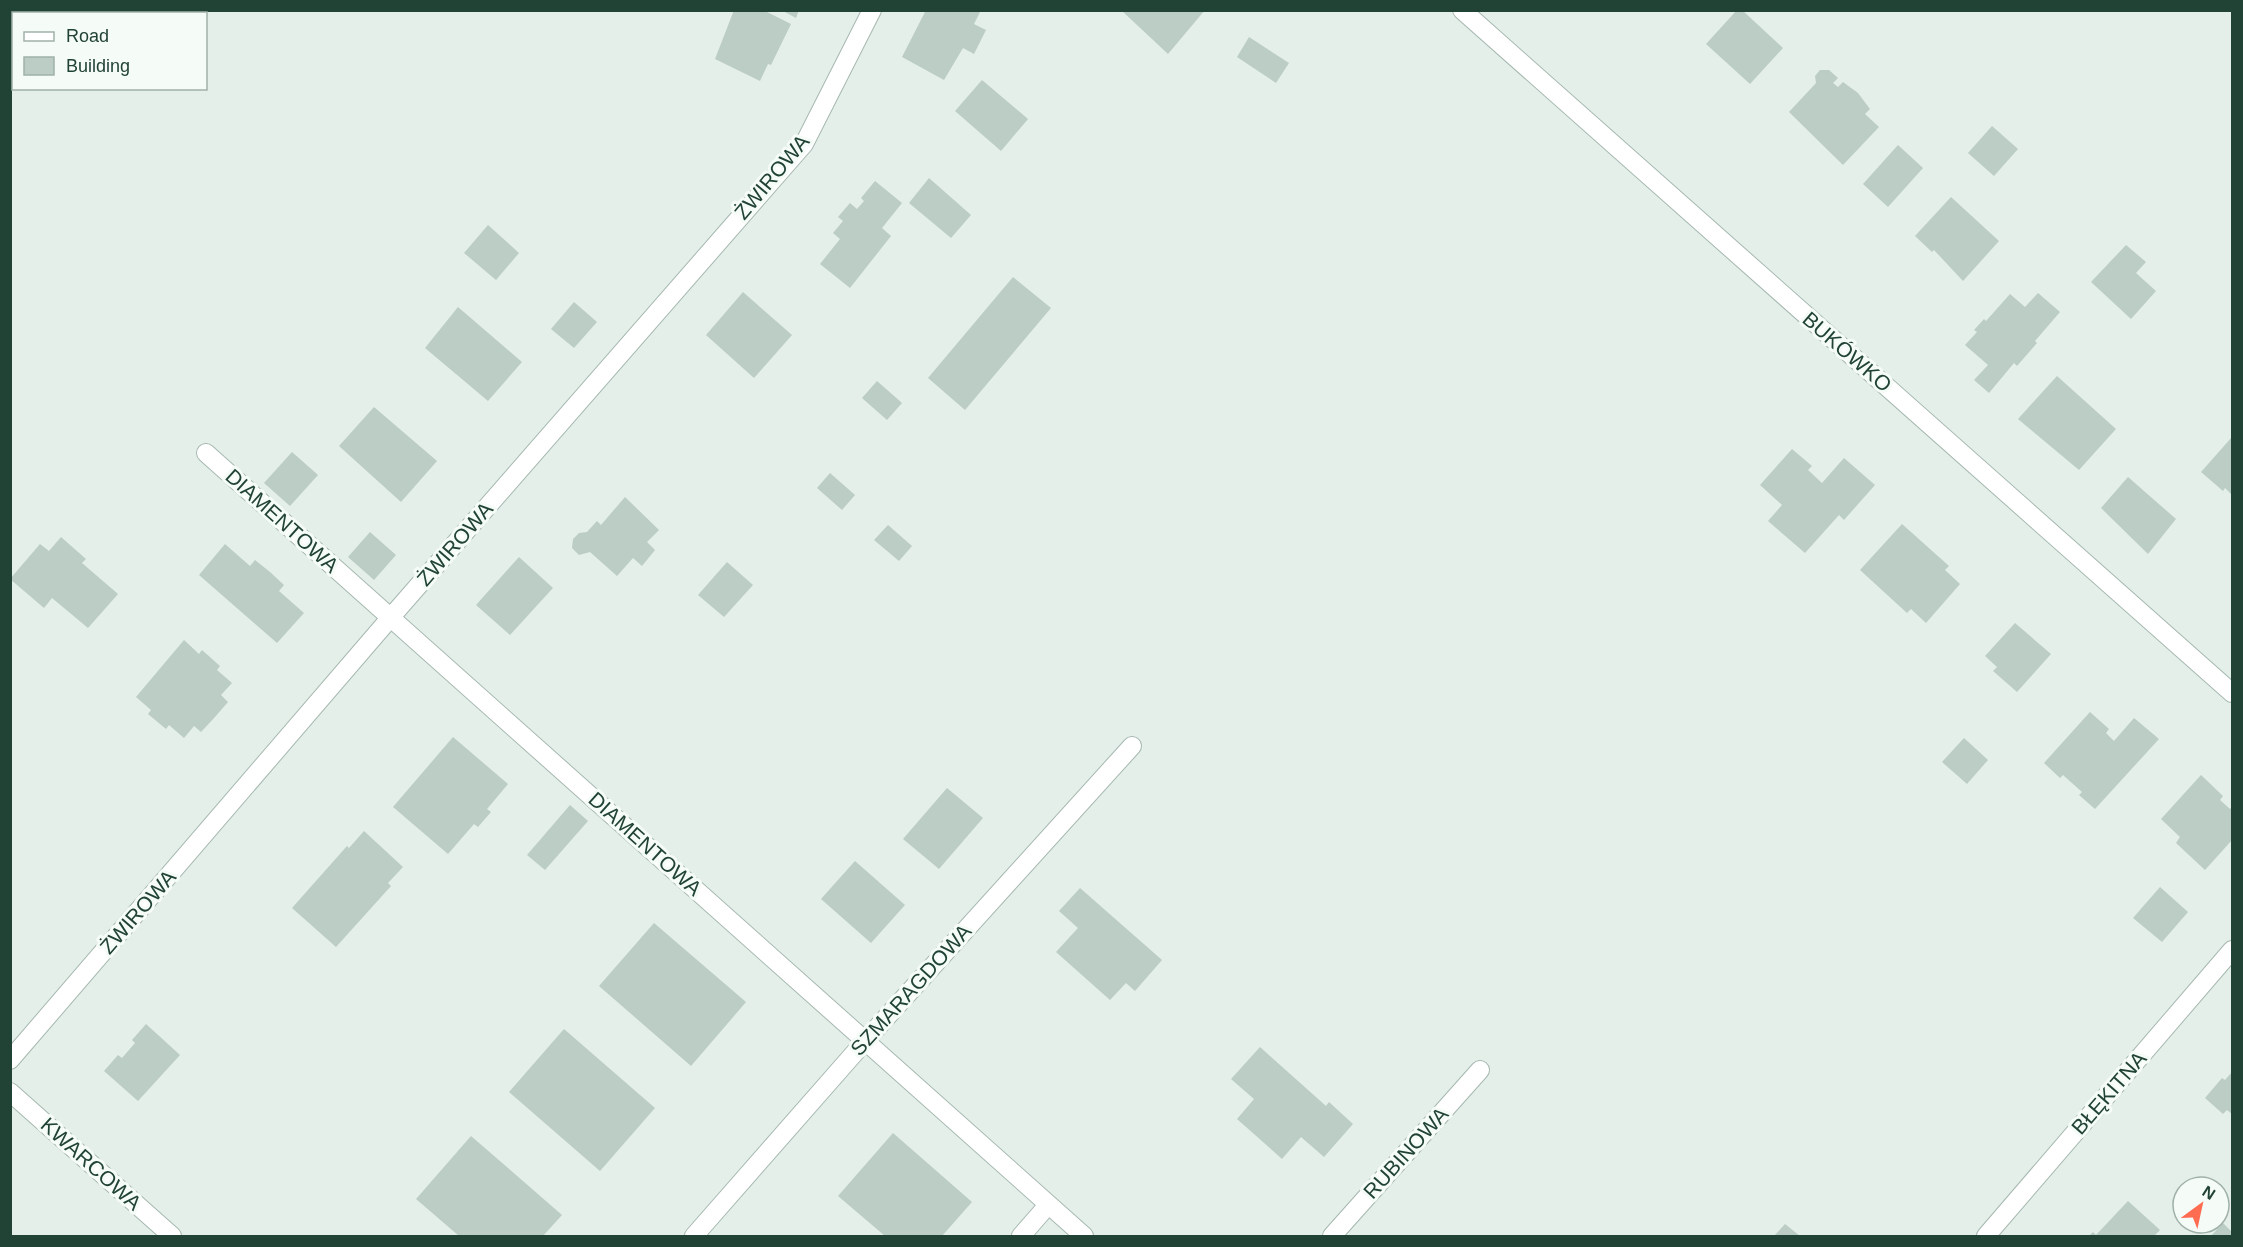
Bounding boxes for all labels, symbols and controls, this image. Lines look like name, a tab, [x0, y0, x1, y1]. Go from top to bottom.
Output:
legend	[12, 12, 207, 90]
text: Road	[66, 26, 109, 46]
text: Building	[66, 56, 130, 76]
street label: ŻWIROWA	[730, 130, 814, 224]
street label: BUKÓWKO	[1798, 307, 1896, 396]
street label: DIAMENTOWA	[221, 464, 343, 577]
street label: ŻWIROWA	[412, 497, 497, 590]
street label: DIAMENTOWA	[584, 787, 706, 900]
street label: ŻWIROWA	[95, 865, 180, 958]
street label: SZMARAGDOWA	[846, 919, 976, 1060]
street label: BŁĘKITNA	[2067, 1047, 2151, 1139]
street label: RUBINOWA	[1359, 1102, 1453, 1203]
street label: KWARCOWA	[37, 1113, 146, 1215]
north arrow	[2171, 1175, 2231, 1235]
text: N	[2199, 1183, 2218, 1203]

